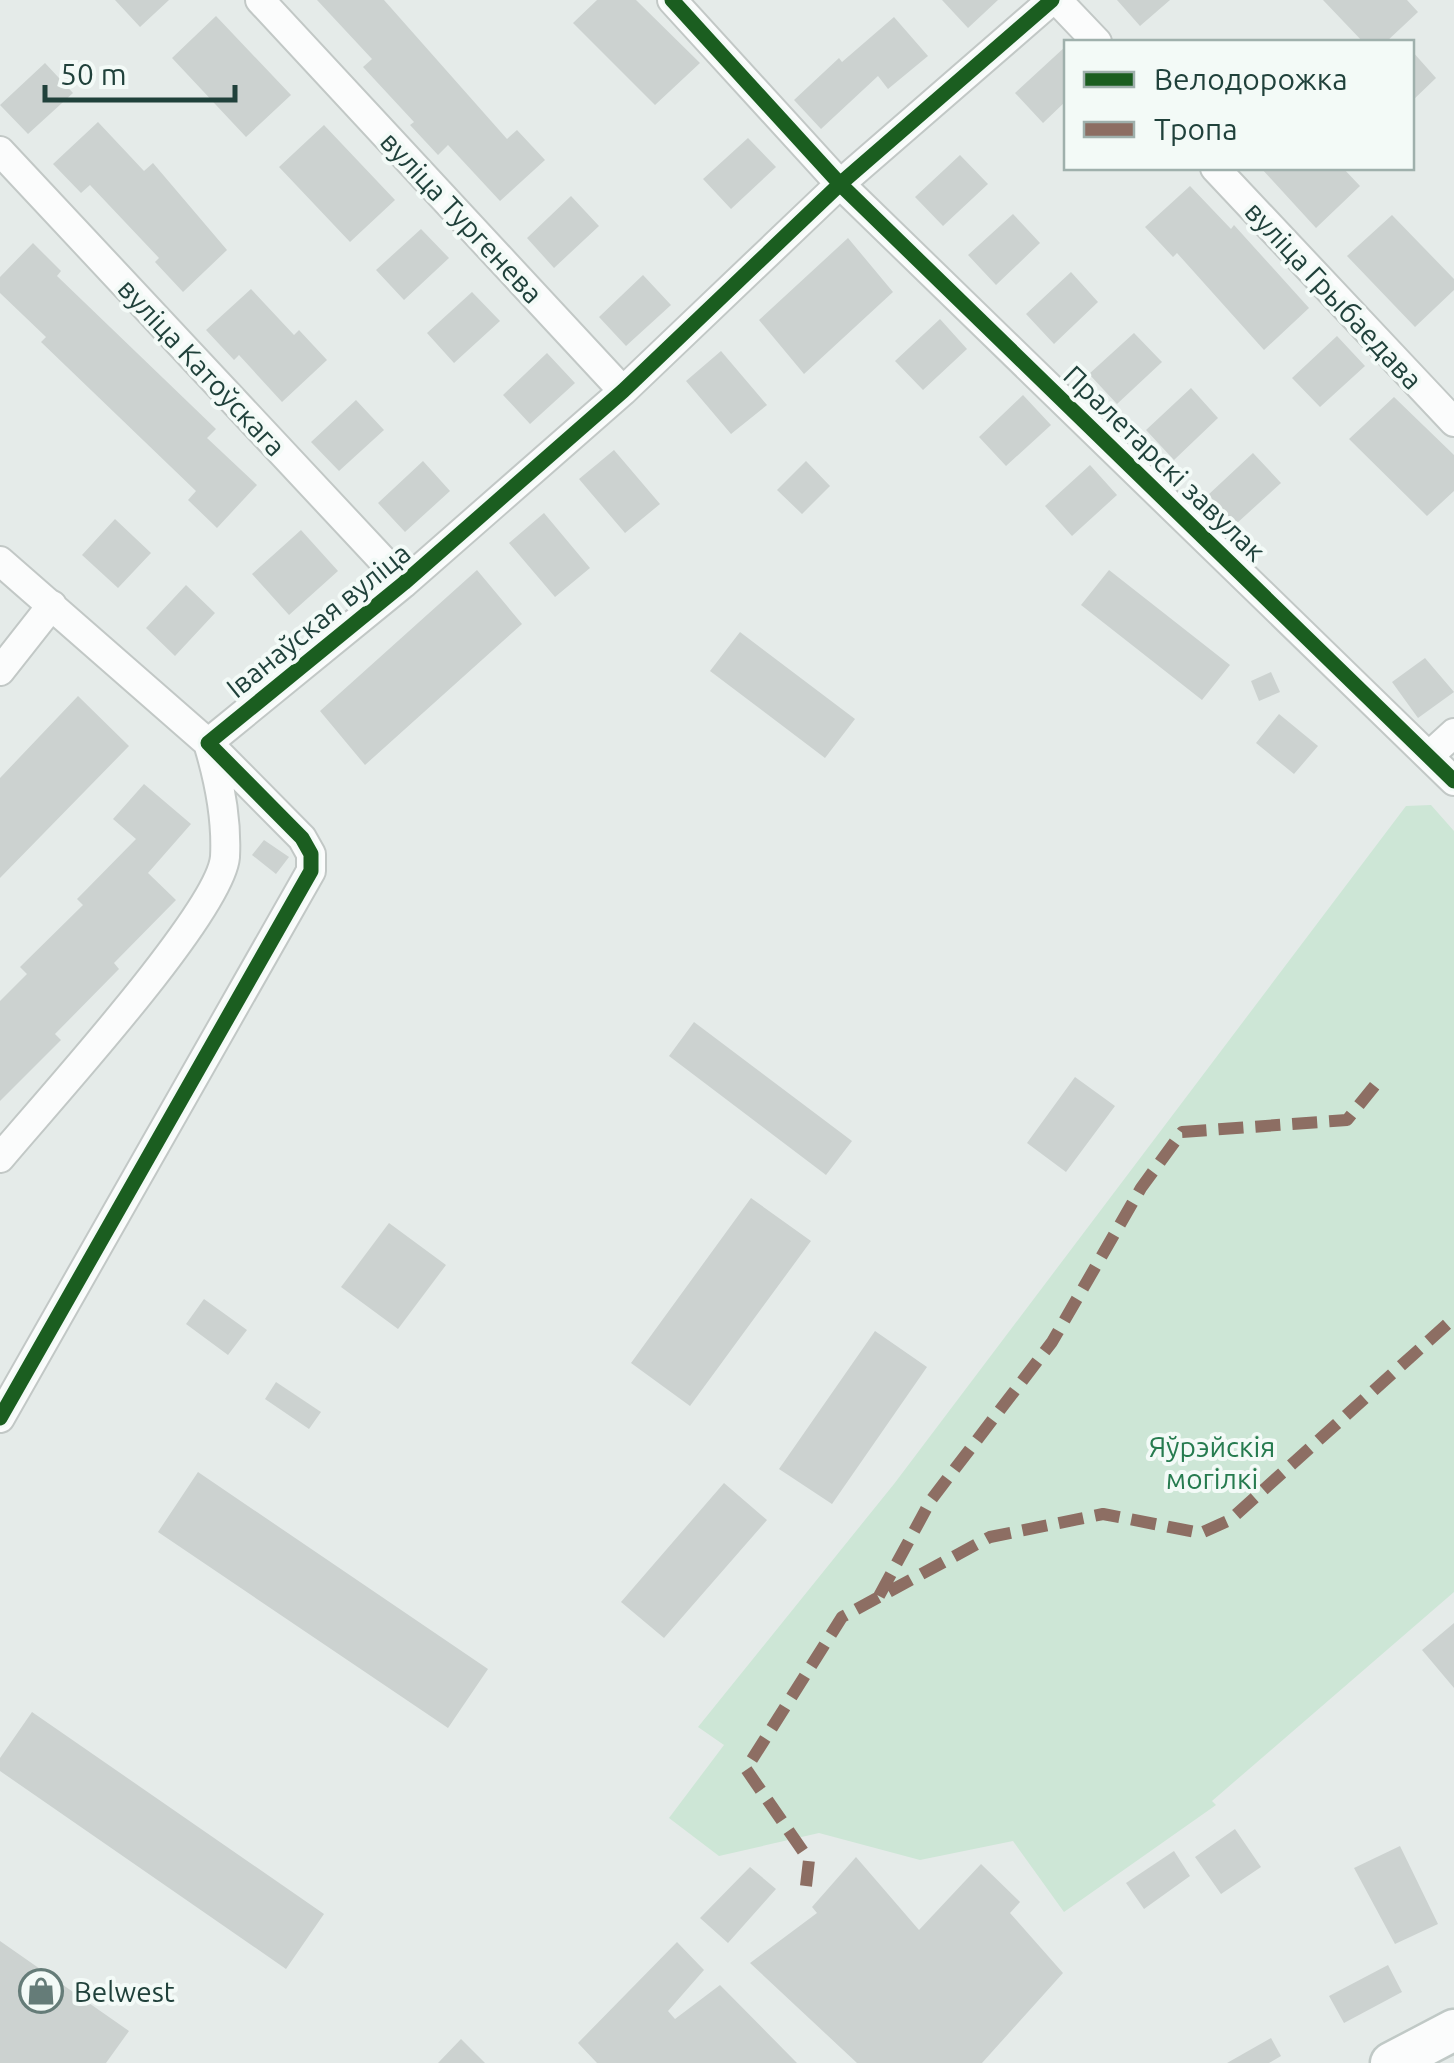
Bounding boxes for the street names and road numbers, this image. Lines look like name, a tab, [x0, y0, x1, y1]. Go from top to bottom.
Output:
street label: вуліца Тургенева	[375, 125, 549, 309]
street label: вуліца Грыбаедава	[1239, 195, 1429, 395]
street label: вуліца Катоўскага	[112, 272, 292, 462]
street label: Пралетарскі завулак	[1058, 359, 1272, 567]
street label: Іванаўская вуліца	[220, 537, 416, 703]

